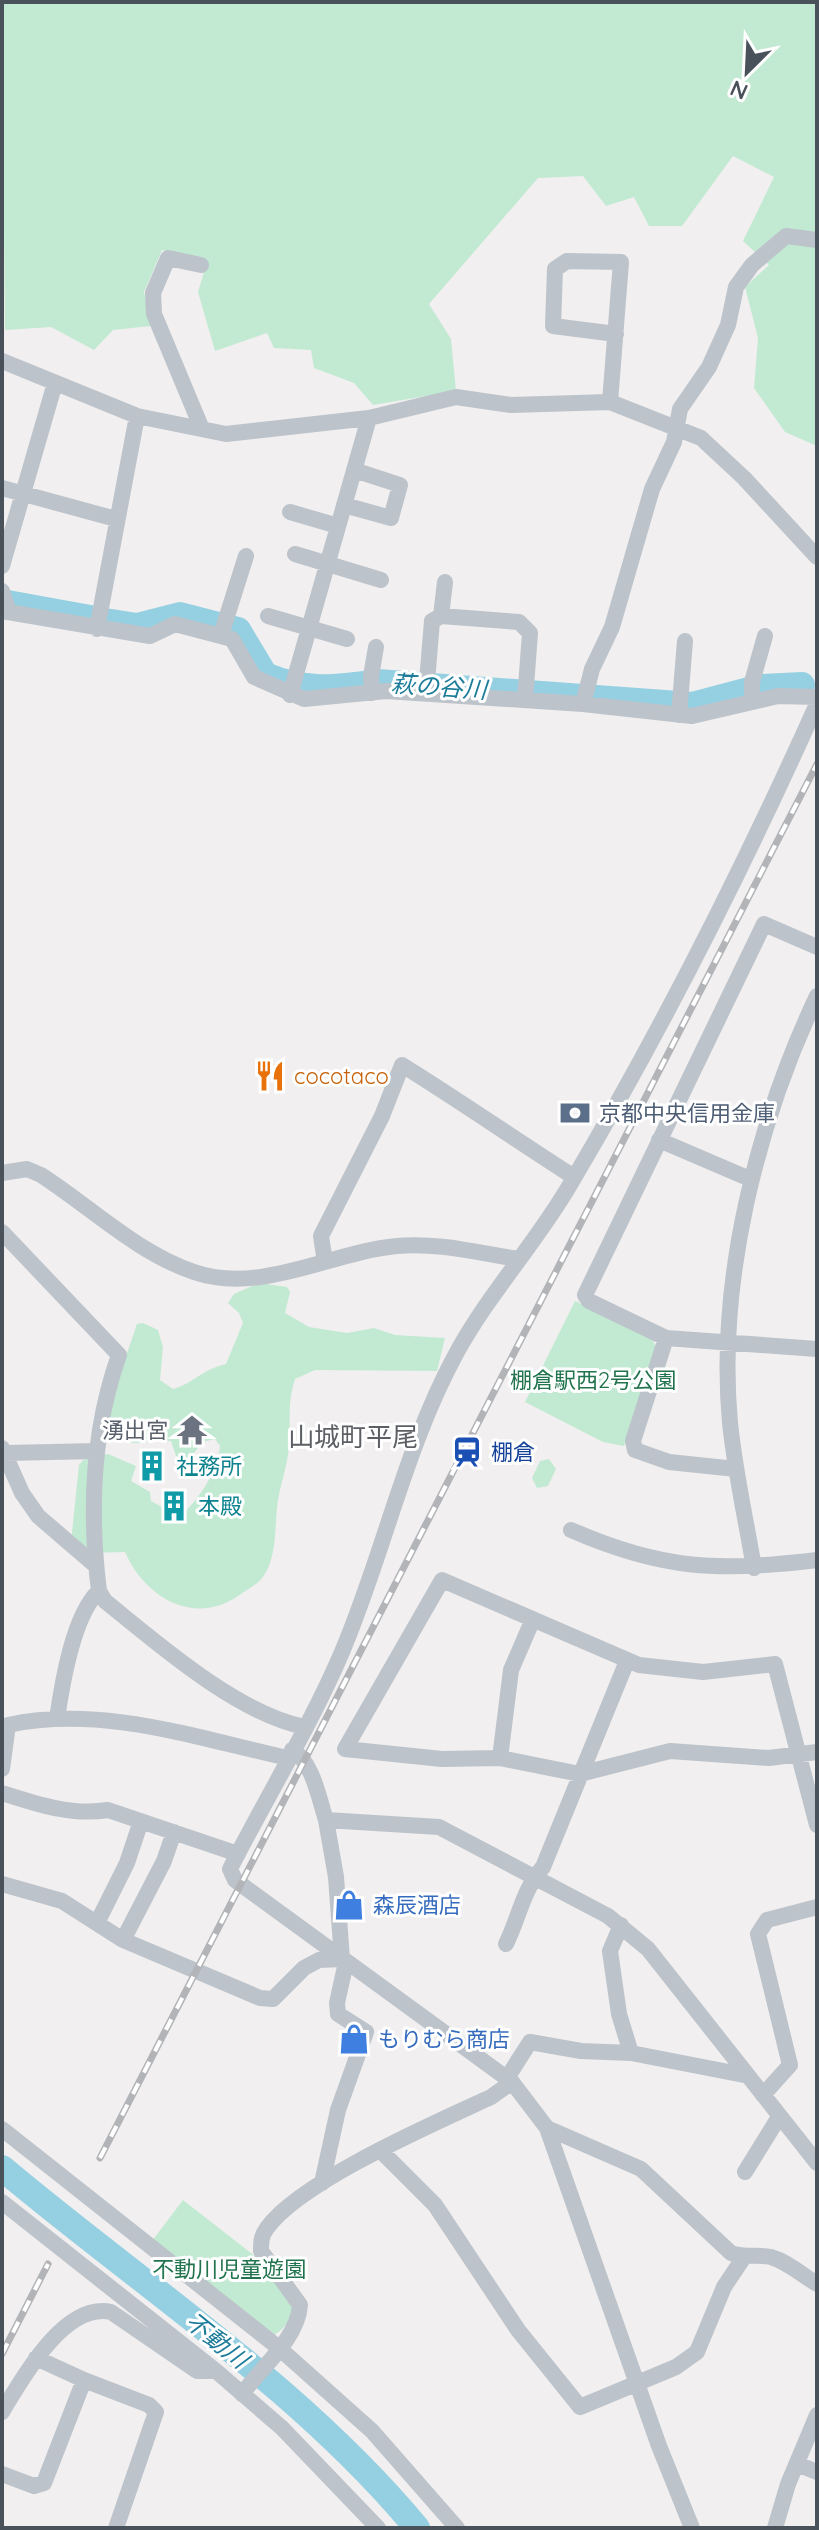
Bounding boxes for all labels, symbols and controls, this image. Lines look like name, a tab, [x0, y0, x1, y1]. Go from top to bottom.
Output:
north arrow	[707, 32, 787, 112]
text: N	[726, 74, 752, 106]
water label: 萩の谷川	[390, 668, 491, 705]
restaurant icon: cocotaco	[253, 1059, 287, 1093]
place label: cocotaco	[294, 1062, 389, 1090]
bank icon: 京都中央信用金庫	[558, 1096, 592, 1130]
place label: 京都中央信用金庫	[599, 1099, 775, 1127]
park label: 棚倉駅西2号公園	[510, 1366, 676, 1394]
temple icon: 湧出宮	[175, 1413, 209, 1447]
place label: 湧出宮	[102, 1416, 168, 1444]
district label: 山城町平尾	[288, 1420, 418, 1453]
station icon: 棚倉	[450, 1435, 484, 1469]
place label: 棚倉	[491, 1438, 535, 1466]
building icon: 社務所	[135, 1449, 169, 1483]
place label: 社務所	[176, 1452, 242, 1480]
building icon: 本殿	[157, 1489, 191, 1523]
place label: 本殿	[198, 1492, 242, 1520]
shop icon: 森辰酒店	[332, 1888, 366, 1922]
place label: 森辰酒店	[373, 1891, 461, 1919]
shop icon: もりむら商店	[337, 2022, 371, 2056]
place label: もりむら商店	[378, 2025, 510, 2053]
park label: 不動川児童遊園	[152, 2255, 306, 2283]
water label: 不動川	[180, 2306, 257, 2376]

